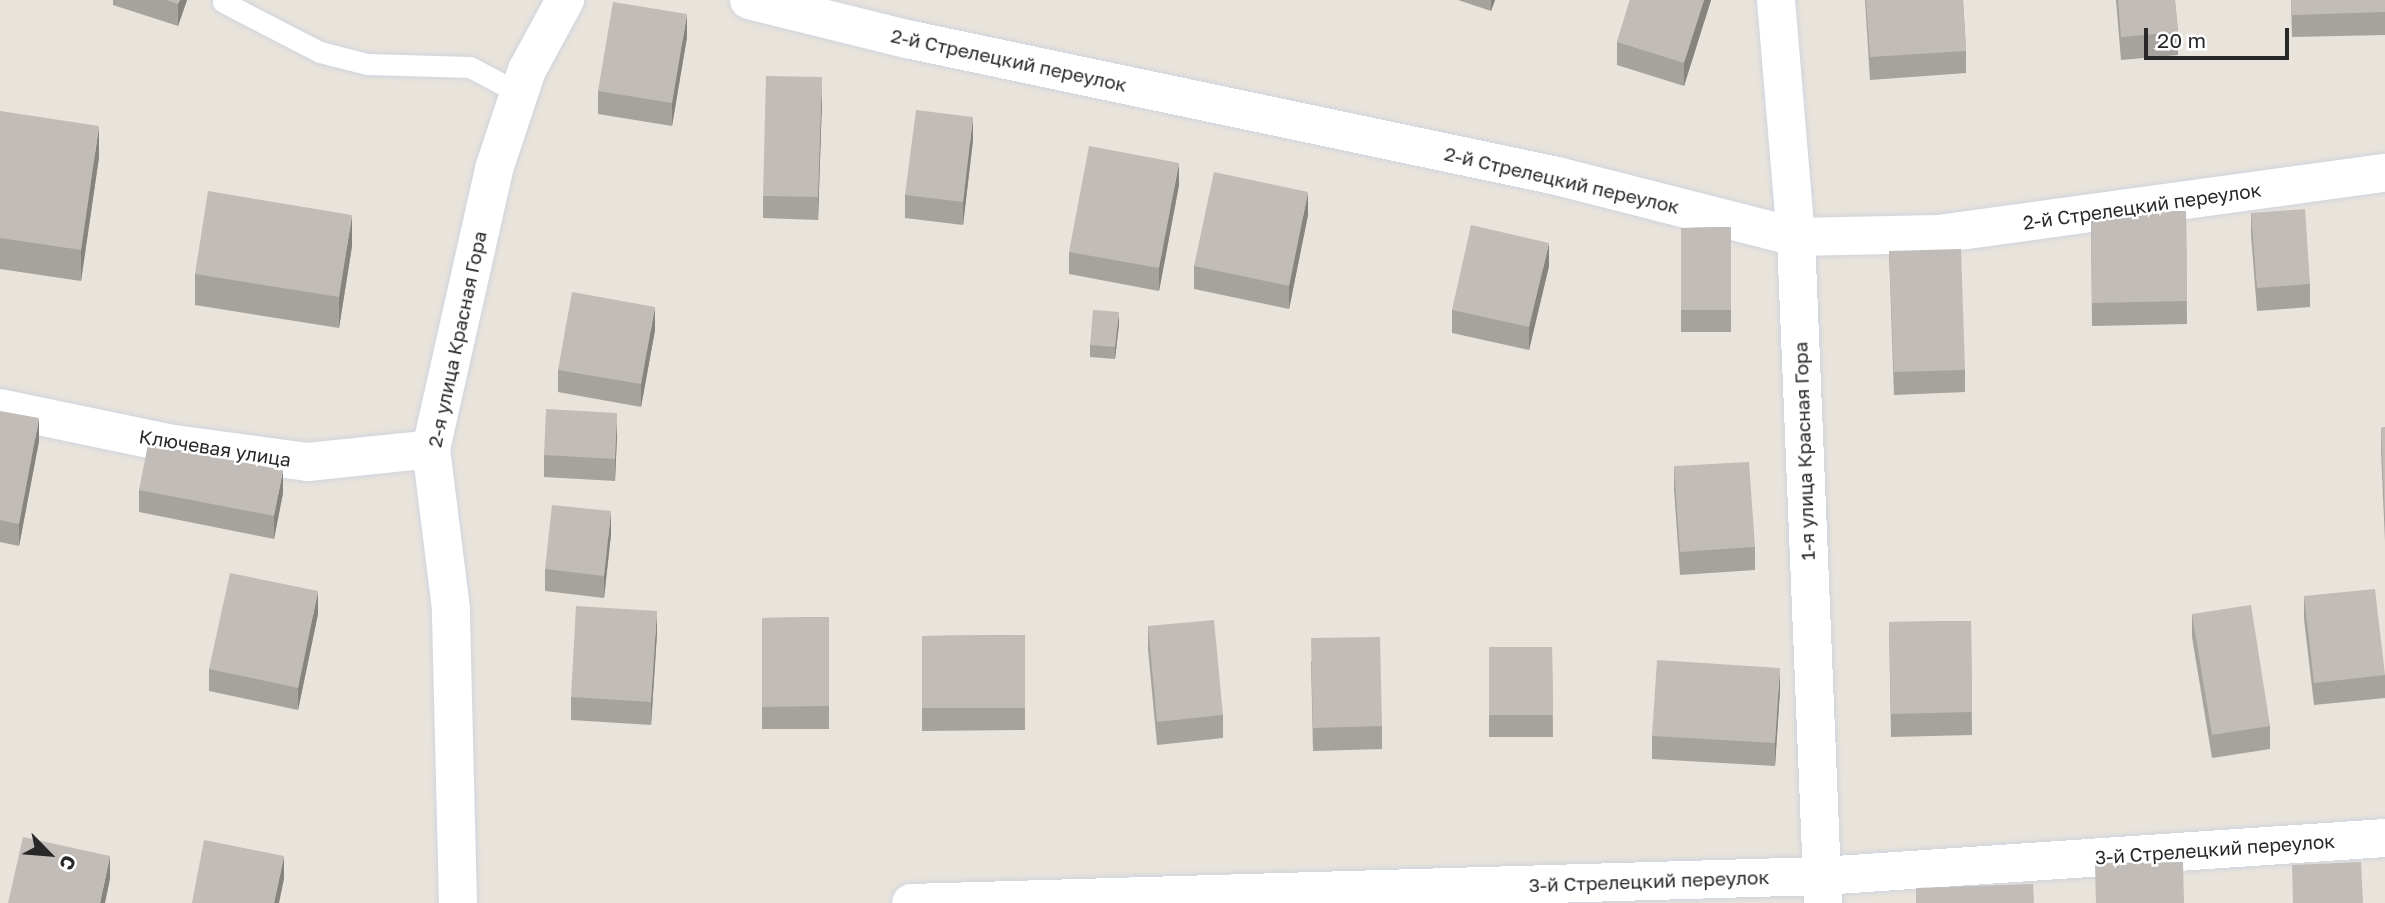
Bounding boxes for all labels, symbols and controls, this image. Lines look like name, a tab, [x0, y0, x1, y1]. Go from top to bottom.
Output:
scale bar	[2147, 14, 2292, 58]
street label: 2-й Стрелецкий переулок	[889, 24, 1129, 96]
text: 20 m	[2157, 27, 2206, 53]
street label: 2-й Стрелецкий переулок	[1442, 142, 1682, 218]
street label: 2-й Стрелецкий переулок	[2021, 178, 2263, 234]
street label: 2-я улица Красная Гора	[423, 229, 491, 449]
street label: 1-я улица Красная Гора	[1789, 341, 1819, 561]
street label: Ключевая улица	[137, 425, 293, 471]
north arrow	[14, 819, 84, 889]
street label: 3-й Стрелецкий переулок	[2094, 829, 2336, 869]
text: С	[55, 852, 82, 874]
street label: 3-й Стрелецкий переулок	[1528, 865, 1770, 897]

